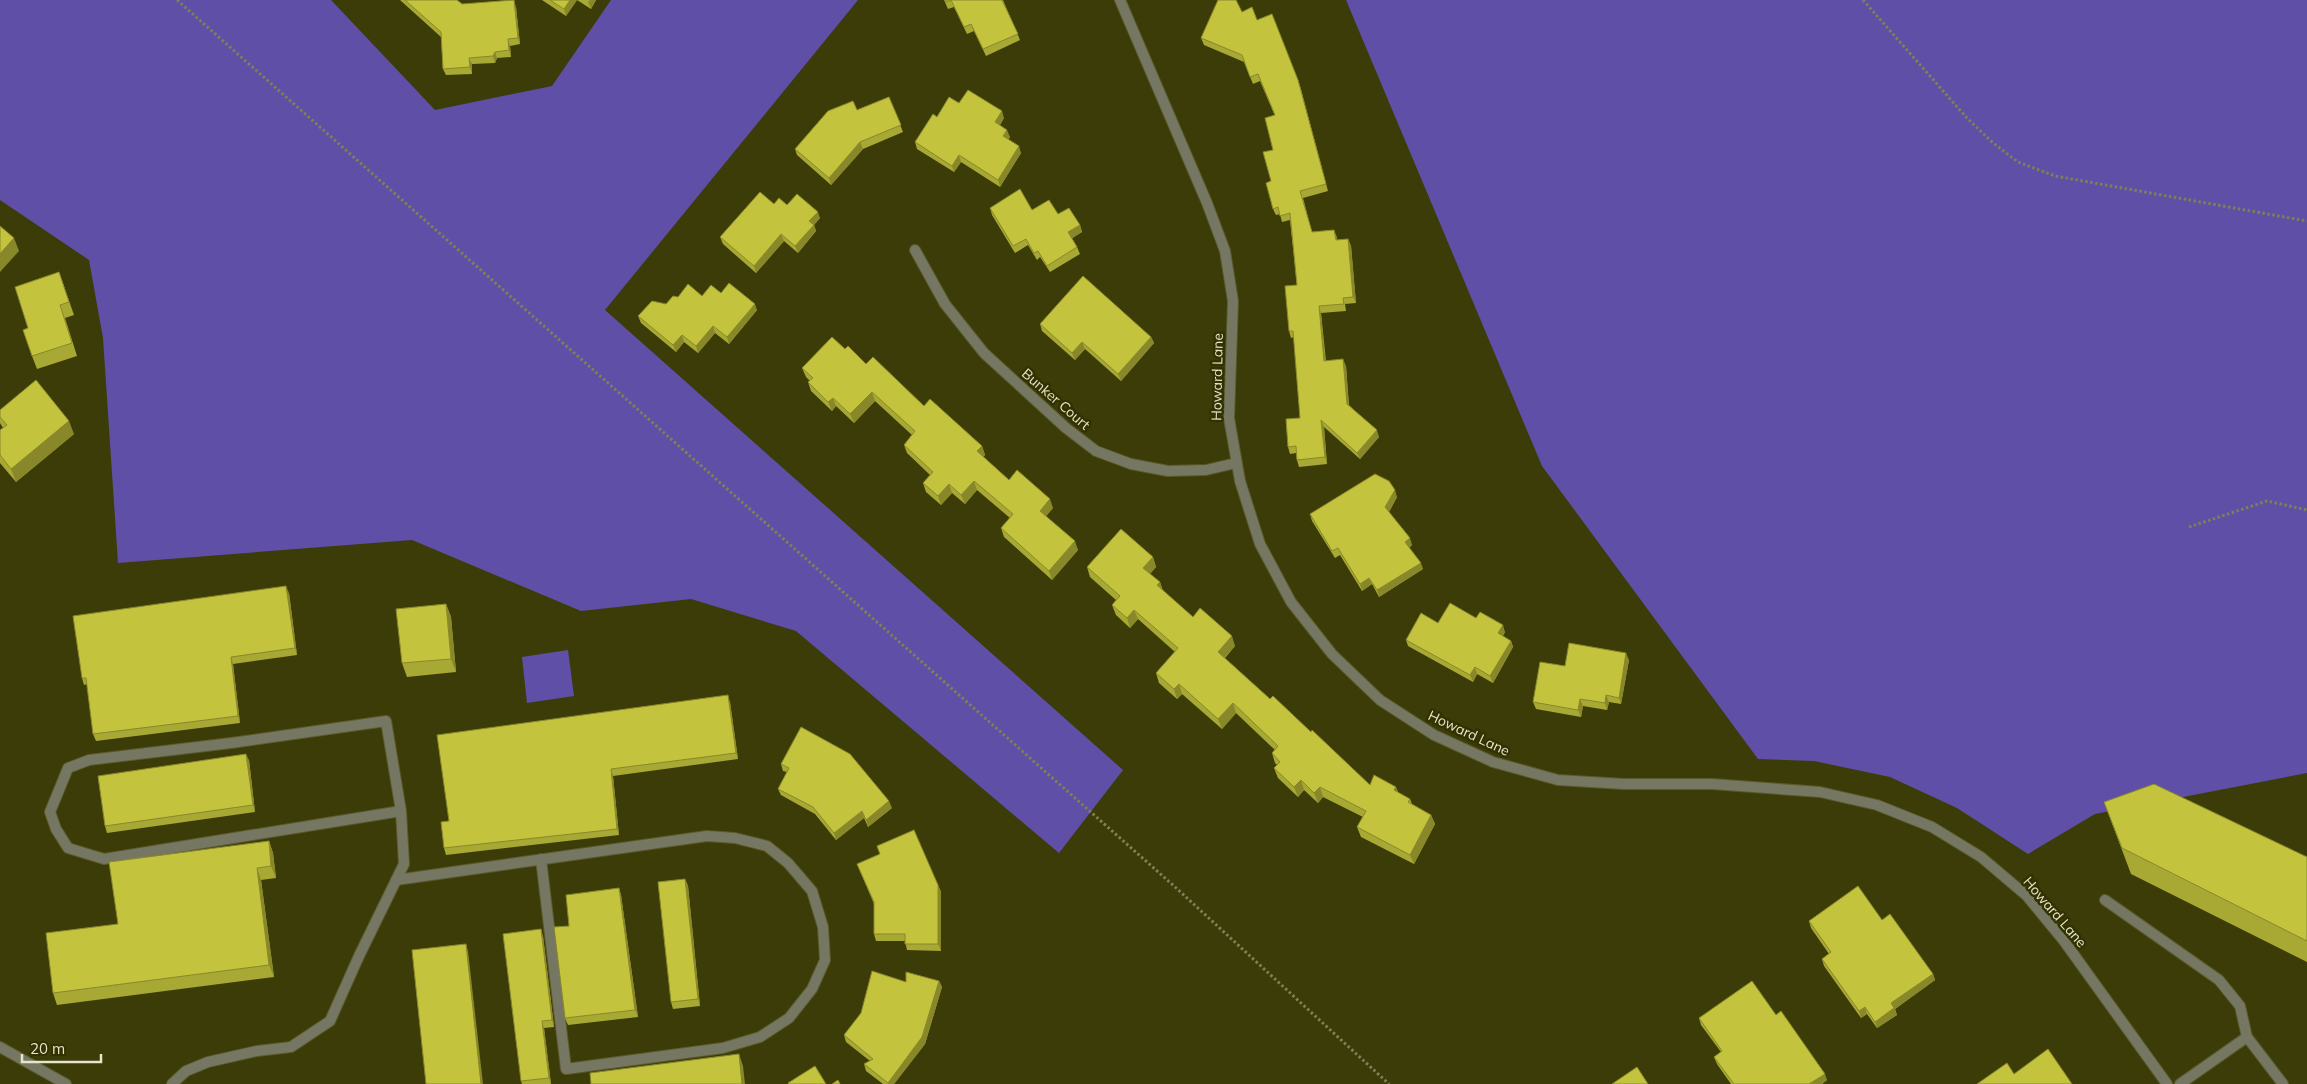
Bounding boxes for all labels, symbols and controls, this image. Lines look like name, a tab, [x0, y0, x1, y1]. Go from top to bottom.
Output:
street label: Howard Lane	[1207, 333, 1227, 421]
street label: Bunker Court	[1018, 364, 1094, 434]
street label: Howard Lane	[1425, 706, 1513, 760]
street label: Howard Lane	[2019, 873, 2091, 951]
scale bar	[22, 1032, 101, 1064]
text: 20 m	[30, 1039, 65, 1058]

